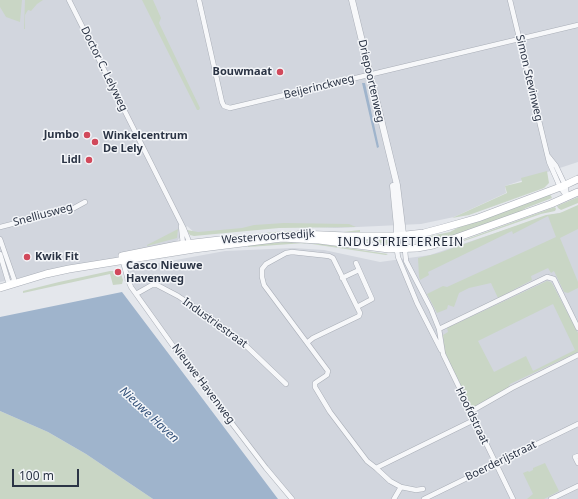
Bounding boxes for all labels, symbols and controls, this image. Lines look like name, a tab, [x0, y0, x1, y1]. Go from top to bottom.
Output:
street label: Doctor C. Lelyweg	[78, 24, 130, 114]
street label: Simon Stevinweg	[513, 33, 545, 123]
street label: Driepoortenweg	[355, 38, 387, 124]
place label: Bouwmaat	[213, 65, 272, 79]
marker: Bouwmaat	[275, 67, 285, 77]
street label: Beijerinckweg	[282, 72, 356, 102]
place label: Jumbo	[44, 128, 79, 142]
place label: Winkelcentrum De Lely	[103, 129, 188, 155]
marker: Jumbo	[82, 130, 92, 140]
marker: Winkelcentrum De Lely	[90, 137, 100, 147]
place label: Lidl	[61, 153, 81, 167]
marker: Lidl	[84, 155, 94, 165]
street label: Snelliusweg	[12, 201, 74, 229]
street label: Westervoortsedijk	[221, 227, 315, 247]
district label: INDUSTRIETERREIN	[338, 236, 464, 250]
place label: Kwik Fit	[35, 250, 79, 264]
marker: Kwik Fit	[22, 252, 32, 262]
place label: Casco Nieuwe Havenweg	[126, 259, 203, 285]
marker: Casco Nieuwe Havenweg	[113, 267, 123, 277]
street label: Industriestraat	[180, 295, 250, 351]
street label: Nieuwe Havenweg	[169, 342, 237, 426]
water label: Nieuwe Haven	[116, 384, 182, 446]
street label: Hoofdstraat	[453, 385, 491, 447]
street label: Boerderijstraat	[463, 438, 539, 484]
scale bar	[14, 461, 81, 487]
text: 100 m	[19, 467, 54, 484]

